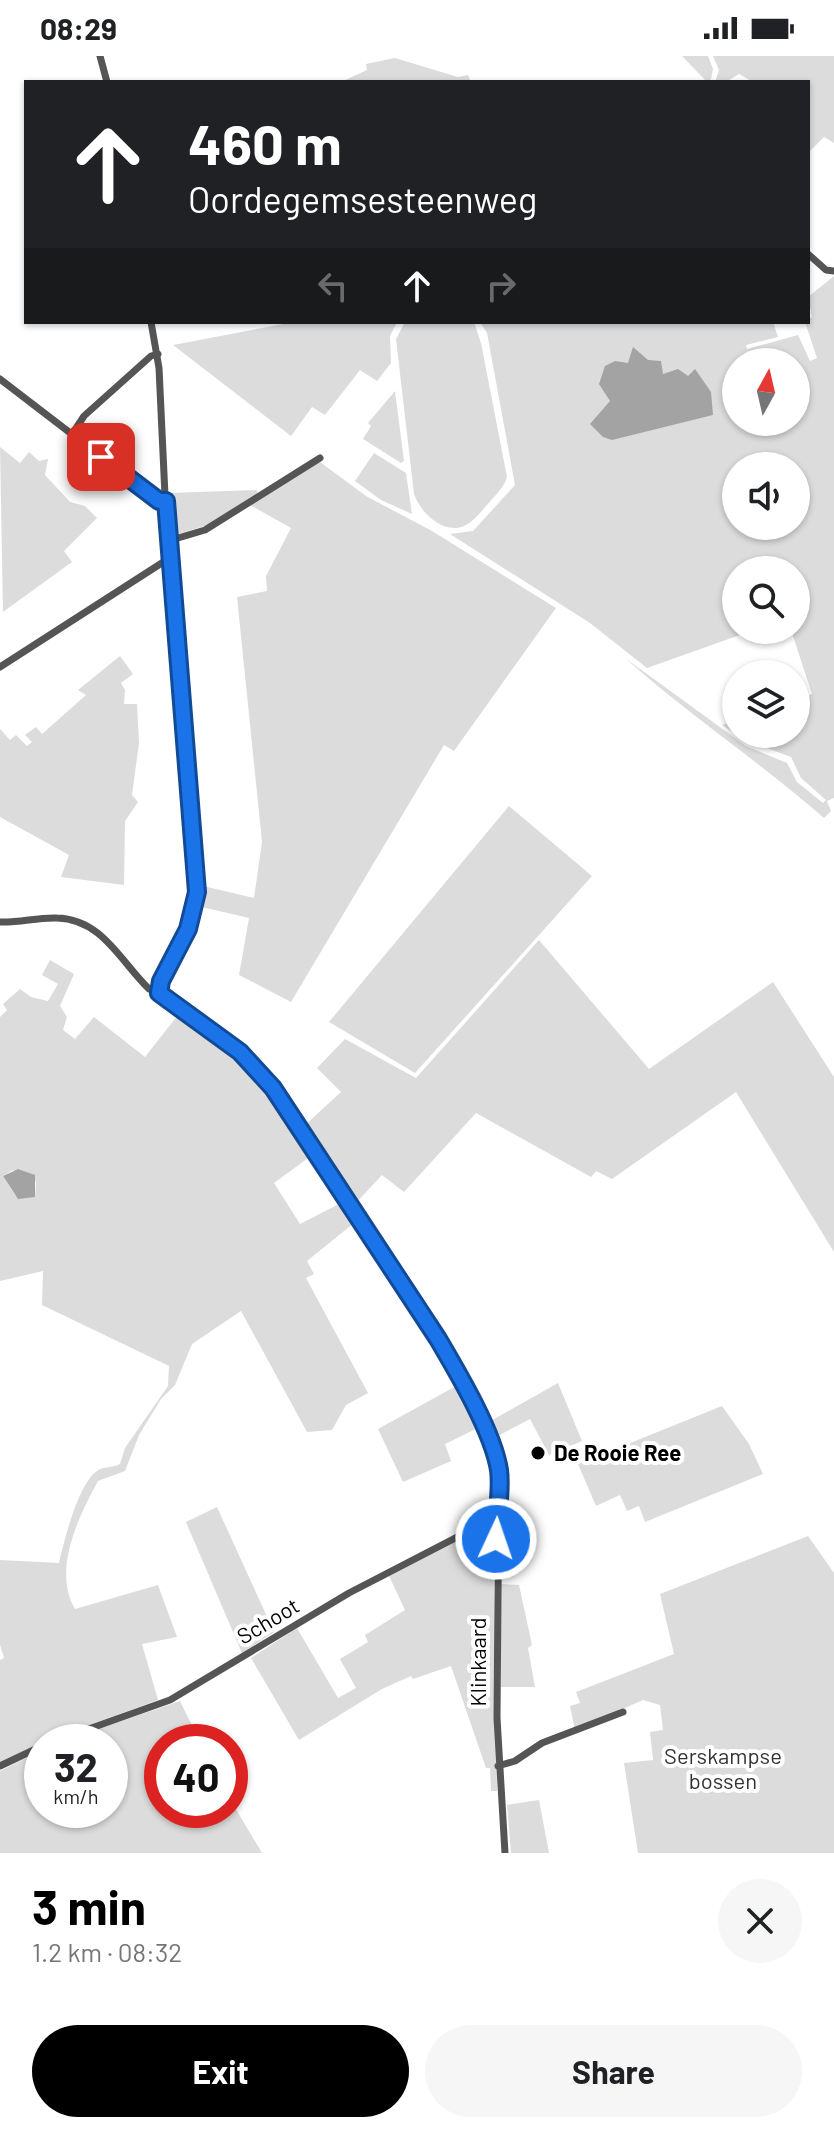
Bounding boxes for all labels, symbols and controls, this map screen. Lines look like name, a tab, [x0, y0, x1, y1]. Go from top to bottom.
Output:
text: 08:29	[40, 10, 117, 46]
text: 460 m	[188, 109, 342, 176]
icon: ahead	[56, 112, 160, 216]
text: Oordegemsesteenweg	[188, 177, 537, 220]
icon: left	[311, 264, 355, 308]
icon: ahead	[395, 264, 439, 308]
icon: right	[479, 264, 523, 308]
north arrow	[722, 348, 810, 436]
map controls	[722, 348, 810, 748]
pin	[67, 423, 135, 491]
icon: arrive	[79, 435, 123, 479]
button: sound	[722, 452, 810, 540]
button: search	[722, 556, 810, 644]
button: layers	[722, 660, 810, 748]
place label: De Rooie Ree	[554, 1439, 681, 1465]
marker: De Rooie Ree	[529, 1444, 547, 1462]
position arrow	[454, 1497, 538, 1581]
street label: Schoot	[232, 1592, 303, 1649]
street label: Klinkaard	[464, 1617, 490, 1707]
speed limit sign: 40	[144, 1724, 248, 1828]
text: 32	[54, 1742, 98, 1790]
park label: Serskampse bossen	[664, 1742, 782, 1793]
text: km/h	[53, 1784, 99, 1808]
text: 3 min	[32, 1877, 146, 1935]
button: close	[718, 1879, 802, 1963]
text: 1.2 km · 08:32	[32, 1936, 182, 1967]
button: Exit	[32, 2025, 409, 2117]
button: Share	[425, 2025, 802, 2117]

